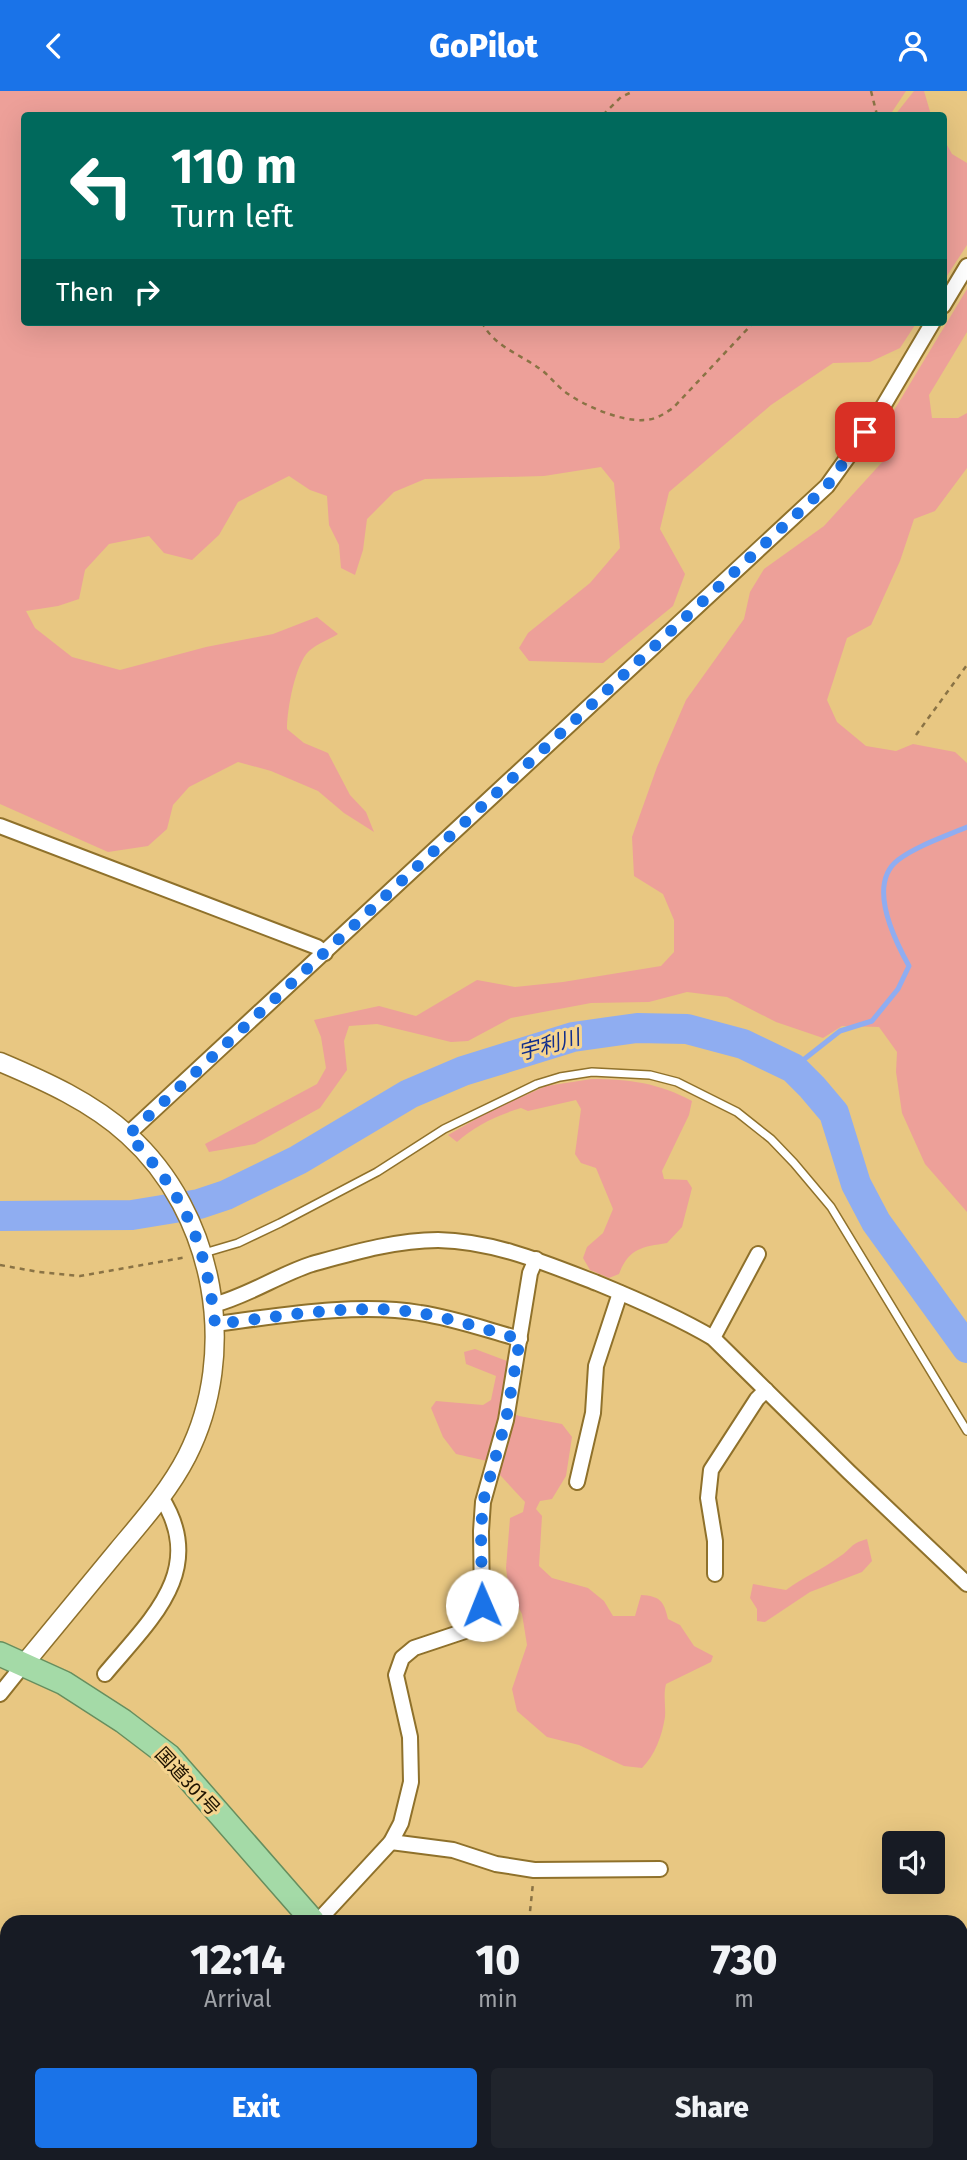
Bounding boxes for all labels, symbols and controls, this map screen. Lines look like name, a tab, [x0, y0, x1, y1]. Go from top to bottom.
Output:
icon: back	[35, 27, 73, 65]
text: GoPilot	[429, 27, 538, 65]
icon: person	[894, 27, 932, 65]
text: 110 m	[171, 137, 297, 196]
icon: left	[56, 140, 147, 231]
text: Turn left	[171, 197, 293, 235]
icon: right	[128, 273, 166, 311]
text: Then	[56, 277, 114, 308]
pin	[835, 402, 895, 462]
icon: arrive	[846, 413, 884, 451]
water label: 宇利川	[515, 1024, 585, 1066]
position arrow	[445, 1568, 519, 1642]
street label: 国道301号	[150, 1742, 225, 1820]
map controls	[882, 1831, 945, 1894]
button: sound	[882, 1831, 945, 1894]
text: 12:14	[190, 1935, 285, 1985]
text: 10	[476, 1935, 520, 1985]
text: 730	[711, 1935, 778, 1985]
text: Arrival	[204, 1985, 271, 2013]
text: min	[478, 1985, 518, 2013]
text: m	[734, 1985, 754, 2013]
button: Exit	[35, 2068, 477, 2148]
button: Share	[491, 2068, 933, 2148]

